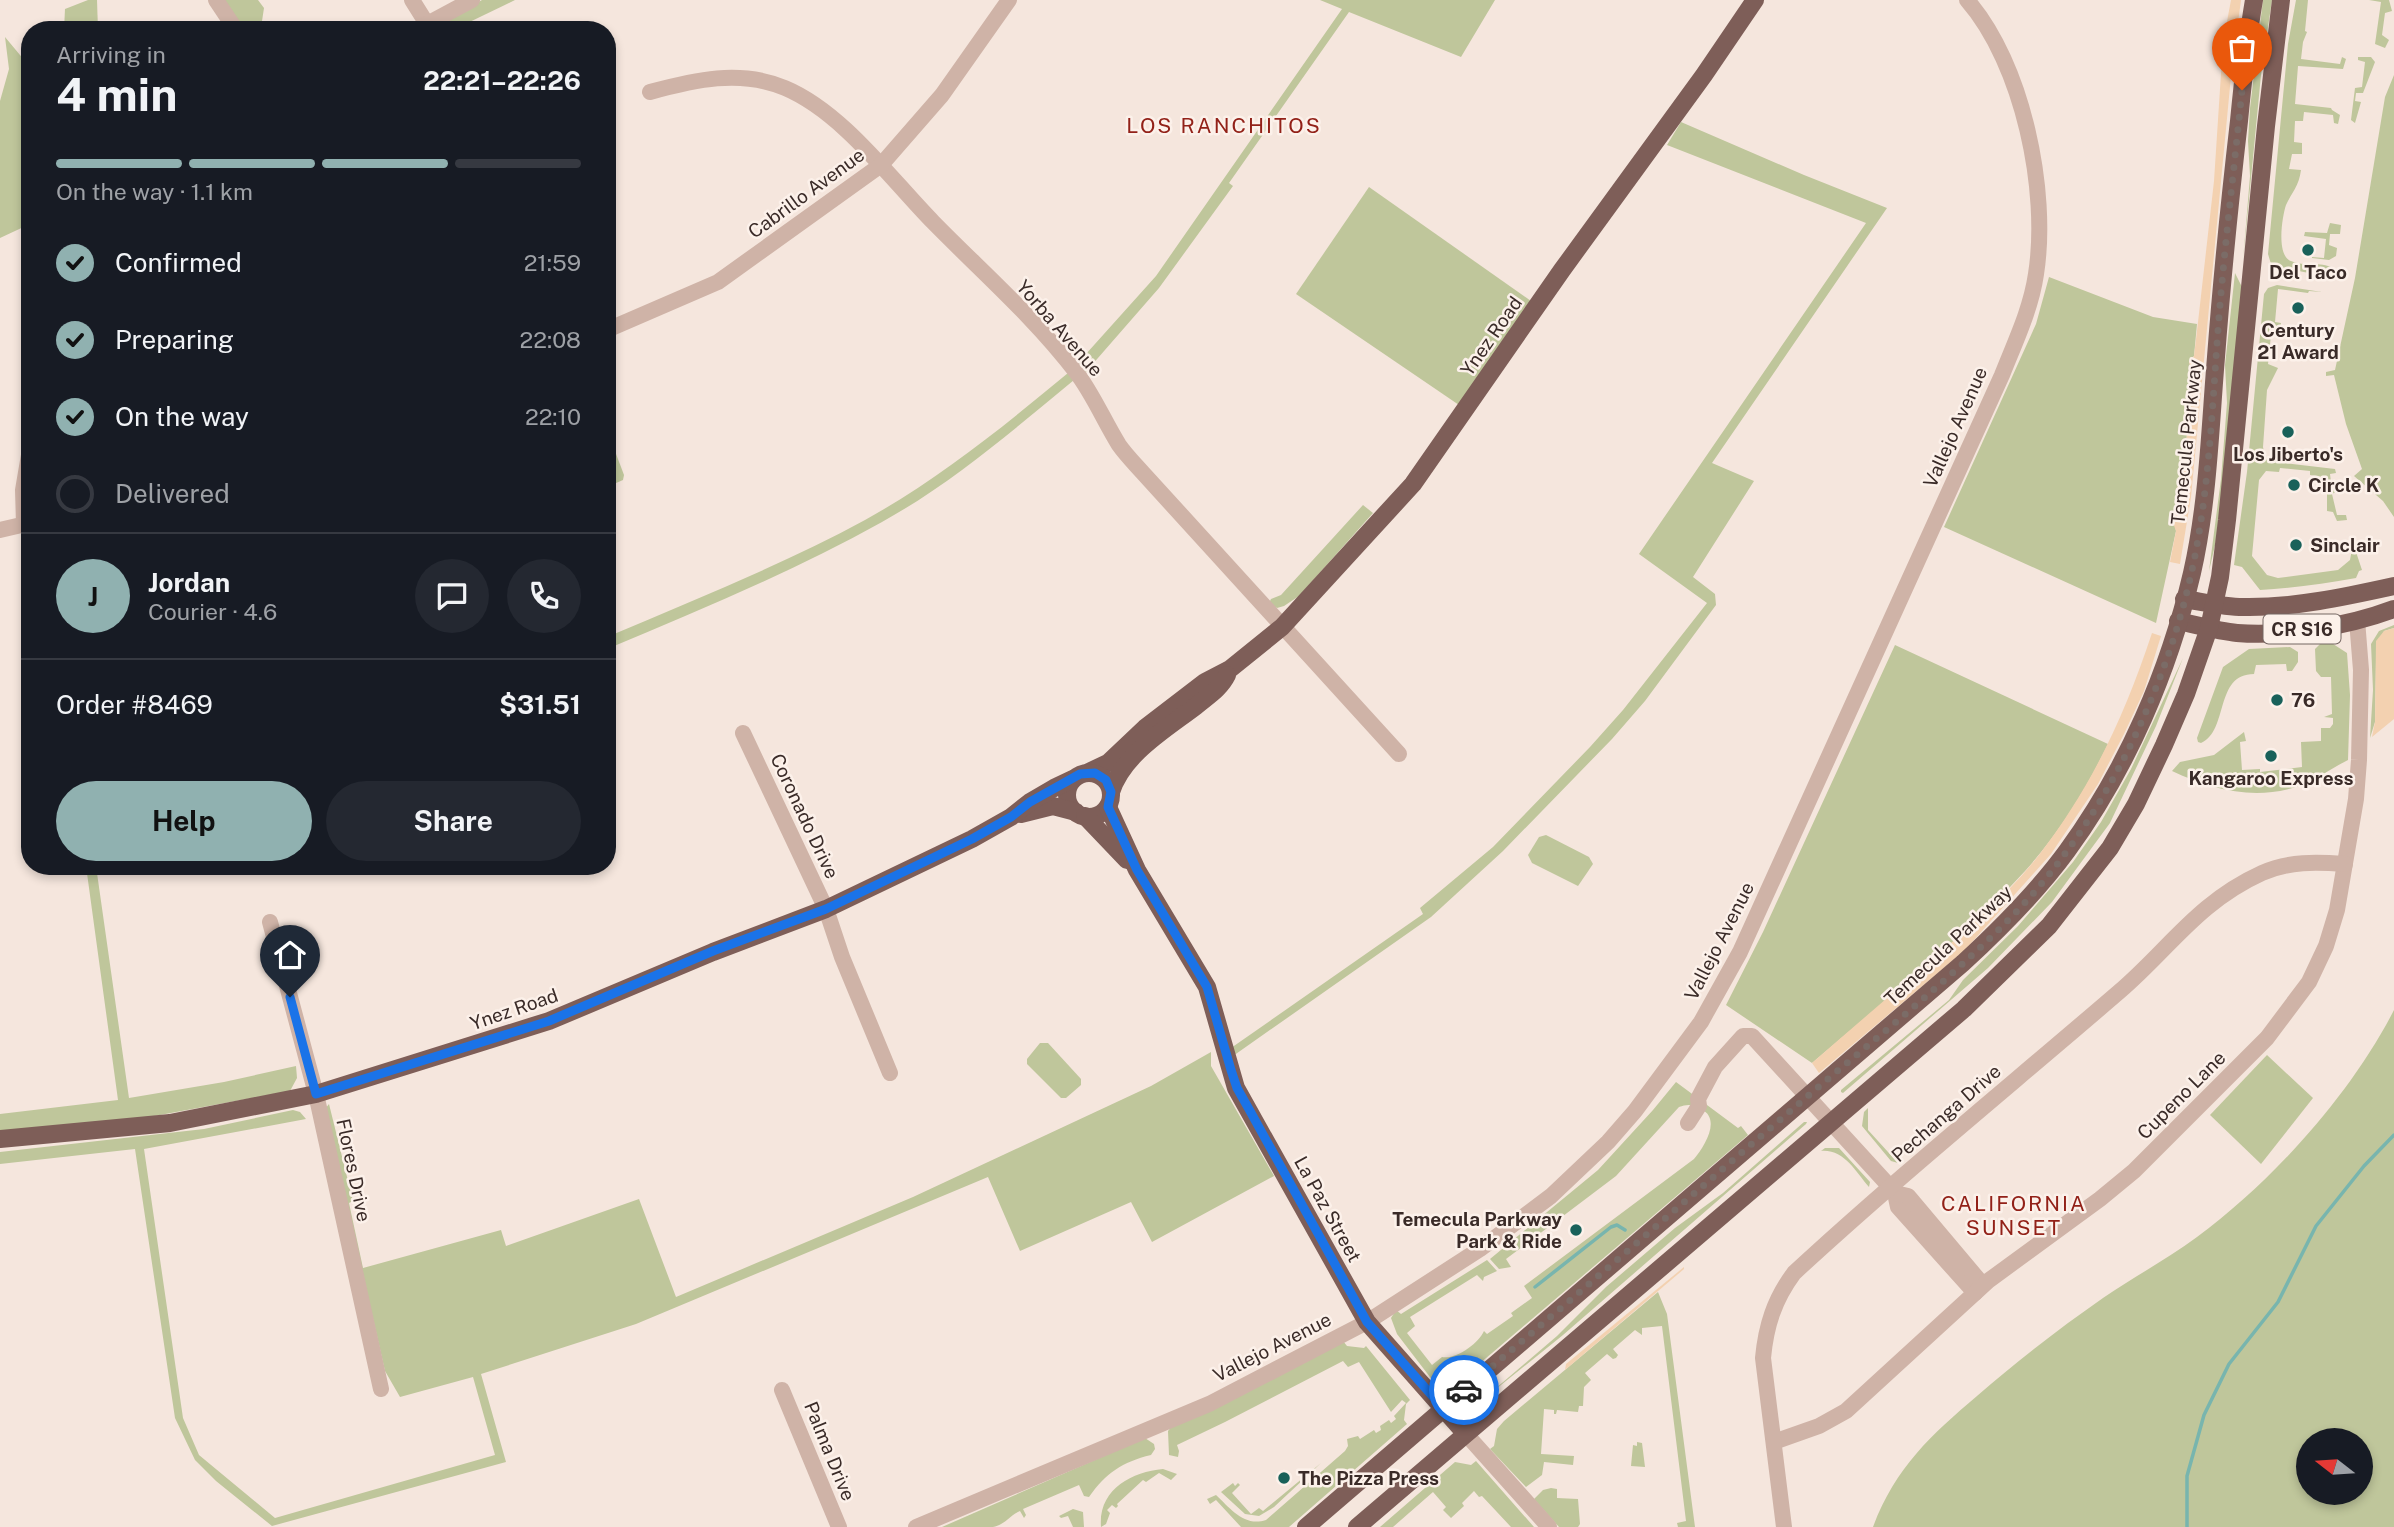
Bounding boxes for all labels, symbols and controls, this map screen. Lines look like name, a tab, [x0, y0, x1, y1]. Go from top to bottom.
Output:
pin	[2212, 18, 2272, 90]
icon: bag	[2223, 29, 2261, 67]
text: Arriving in	[56, 41, 166, 68]
text: 22:21–22:26	[423, 65, 581, 96]
text: 4 min	[56, 67, 177, 121]
district label: LOS RANCHITOS	[1126, 113, 1322, 138]
street label: Cabrillo Avenue	[744, 143, 868, 243]
text: On the way · 1.1 km	[56, 178, 253, 205]
marker: Del Taco	[2300, 242, 2316, 258]
icon: check	[56, 244, 94, 282]
text: Confirmed	[115, 247, 242, 278]
text: 21:59	[524, 249, 581, 276]
place label: Del Taco	[2269, 261, 2347, 283]
street label: Yorba Avenue	[1012, 275, 1108, 381]
street label: Ynez Road	[1456, 292, 1526, 380]
marker: Century 21 Award	[2290, 300, 2306, 316]
place label: Century 21 Award	[2257, 319, 2339, 363]
icon: check	[56, 321, 94, 359]
text: Preparing	[115, 324, 234, 355]
text: 22:08	[520, 326, 581, 353]
street label: Temecula Parkway	[2166, 358, 2206, 526]
street label: Vallejo Avenue	[1919, 363, 1991, 491]
icon: check	[56, 398, 94, 436]
text: On the way	[115, 401, 249, 432]
text: 22:10	[525, 403, 581, 430]
marker: Los Jiberto's	[2280, 424, 2296, 440]
place label: Los Jiberto's	[2233, 443, 2343, 465]
place label: Circle K	[2308, 474, 2380, 496]
marker: Circle K	[2286, 477, 2302, 493]
text: Delivered	[115, 478, 230, 509]
place label: Sinclair	[2310, 534, 2380, 556]
marker: Sinclair	[2288, 537, 2304, 553]
button: chat	[415, 559, 489, 633]
button: phone	[507, 559, 581, 633]
text: Jordan	[148, 567, 230, 598]
text: J	[88, 581, 98, 612]
text: Courier · 4.6	[148, 598, 277, 625]
road number: CR S16	[2264, 614, 2340, 644]
text: Order #8469	[56, 689, 213, 720]
text: $31.51	[499, 689, 581, 720]
place label: 76	[2291, 689, 2315, 711]
marker: 76	[2269, 692, 2285, 708]
marker: Kangaroo Express	[2263, 748, 2279, 764]
street label: Coronado Drive	[766, 750, 844, 882]
place label: Kangaroo Express	[2188, 767, 2354, 789]
button: Help	[56, 781, 312, 861]
button: Share	[326, 781, 581, 861]
street label: Vallejo Avenue	[1680, 878, 1758, 1004]
street label: Temecula Parkway	[1880, 880, 2016, 1010]
pin	[260, 925, 320, 997]
icon: home	[271, 936, 309, 974]
street label: Ynez Road	[467, 984, 561, 1034]
street label: Cupeno Lane	[2132, 1046, 2230, 1144]
street label: Pechanga Drive	[1887, 1060, 2005, 1166]
street label: Flores Drive	[332, 1116, 376, 1224]
street label: La Paz Street	[1290, 1152, 1366, 1266]
district label: CALIFORNIA SUNSET	[1941, 1191, 2087, 1240]
place label: Temecula Parkway Park & Ride	[1392, 1208, 1562, 1252]
marker: Temecula Parkway Park & Ride	[1568, 1222, 1584, 1238]
street label: Vallejo Avenue	[1209, 1308, 1335, 1386]
courier	[1429, 1355, 1499, 1425]
icon: car	[1445, 1371, 1483, 1409]
street label: Palma Drive	[800, 1398, 860, 1504]
north arrow	[2296, 1428, 2373, 1505]
map controls	[2296, 1428, 2373, 1505]
place label: The Pizza Press	[1298, 1467, 1439, 1489]
marker: The Pizza Press	[1276, 1470, 1292, 1486]

